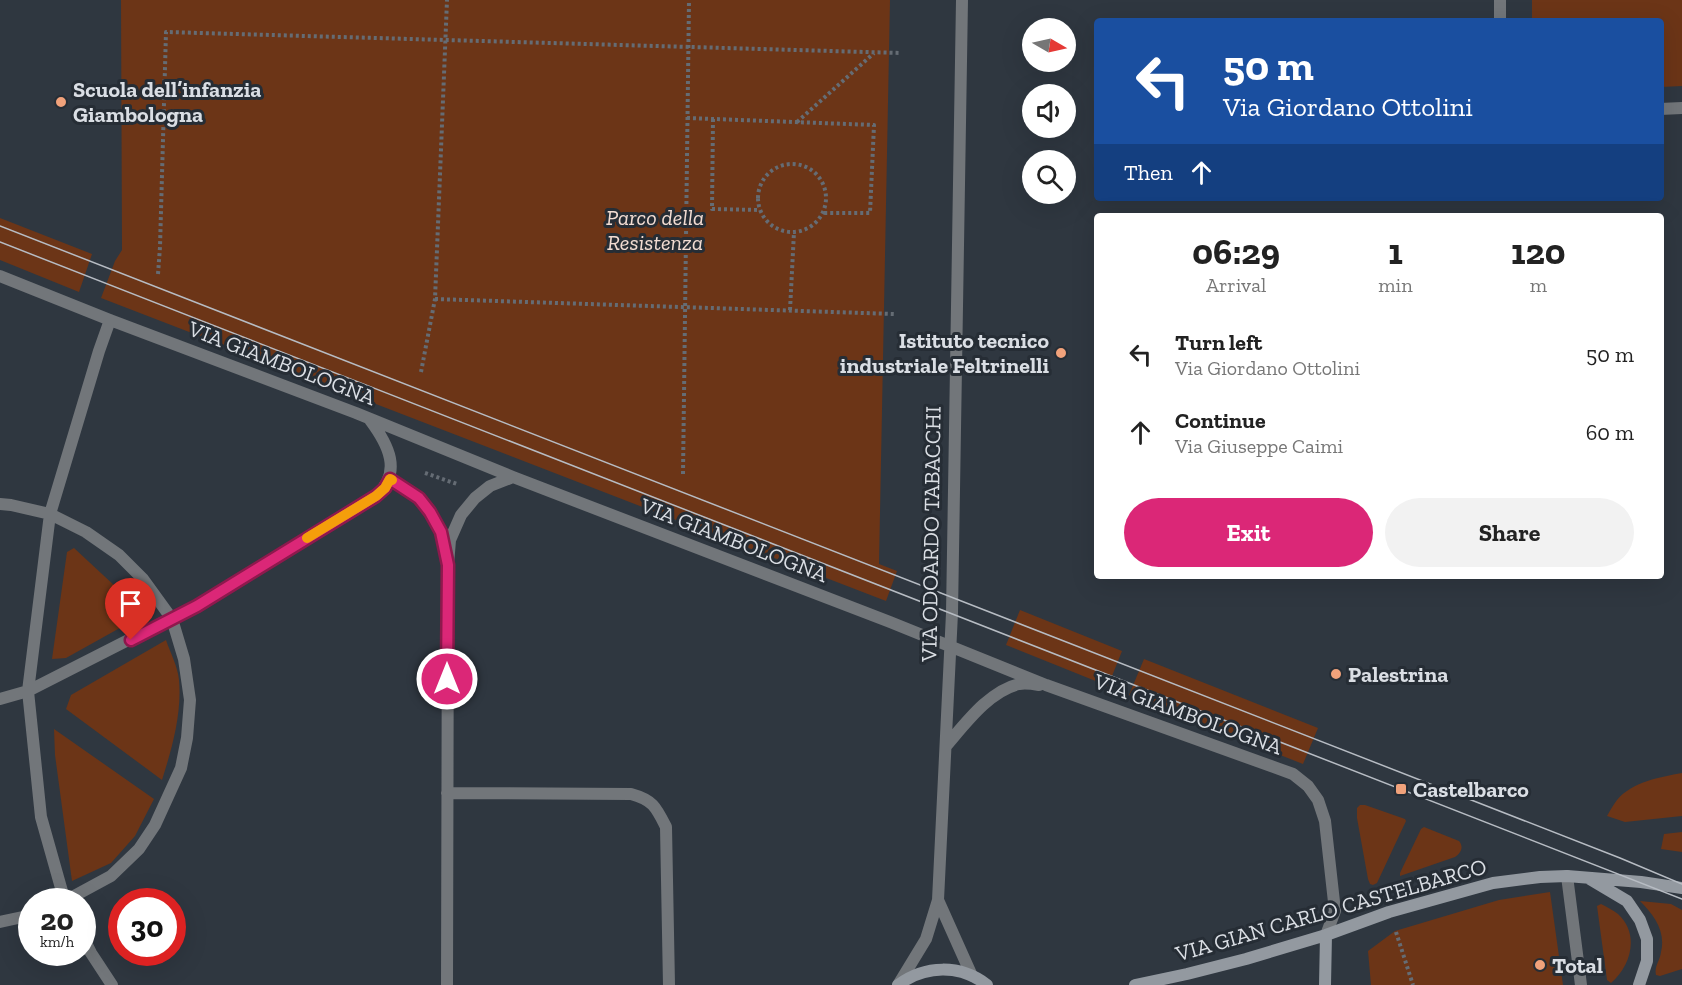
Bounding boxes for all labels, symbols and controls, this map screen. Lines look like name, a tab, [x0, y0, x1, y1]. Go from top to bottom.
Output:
north arrow	[1022, 18, 1076, 72]
map controls	[1022, 18, 1076, 204]
text: 50 m	[1223, 40, 1314, 91]
icon: left	[1124, 42, 1202, 120]
place label: Scuola dell’infanzia Giambologna	[73, 76, 261, 128]
button: sound	[1022, 84, 1076, 138]
text: Via Giordano Ottolini	[1223, 91, 1473, 123]
marker: Scuola dell’infanzia Giambologna	[54, 95, 68, 109]
button: search	[1022, 150, 1076, 204]
icon: ahead	[1185, 156, 1218, 189]
text: Then	[1124, 159, 1173, 186]
park label: Parco della Resistenza	[606, 204, 704, 256]
text: 06:29	[1192, 230, 1280, 273]
text: 1	[1388, 230, 1403, 273]
text: 120	[1511, 230, 1566, 273]
text: Arrival	[1206, 273, 1266, 297]
text: min	[1378, 273, 1413, 297]
text: m	[1530, 273, 1547, 297]
street label: VIA GIAMBOLOGNA	[184, 315, 380, 411]
place label: Istituto tecnico industriale Feltrinelli	[840, 327, 1049, 379]
text: Turn left	[1175, 329, 1262, 356]
icon: left	[1124, 338, 1157, 371]
text: 50 m	[1586, 341, 1634, 368]
marker: Istituto tecnico industriale Feltrinelli	[1054, 346, 1068, 360]
text: Via Giordano Ottolini	[1175, 356, 1360, 380]
street label: VIA ODOARDO TABACCHI	[915, 406, 947, 663]
text: Continue	[1175, 407, 1266, 434]
icon: ahead	[1124, 416, 1157, 449]
text: 60 m	[1586, 419, 1634, 446]
text: Via Giuseppe Caimi	[1175, 434, 1343, 458]
street label: VIA GIAMBOLOGNA	[636, 492, 832, 588]
button: Exit	[1124, 498, 1373, 567]
button: Share	[1385, 498, 1634, 567]
pin	[105, 578, 156, 640]
icon: arrive	[114, 587, 147, 620]
position arrow	[415, 647, 479, 711]
place label: Palestrina	[1348, 661, 1448, 688]
street label: VIA GIAMBOLOGNA	[1089, 667, 1286, 761]
marker: Palestrina	[1329, 667, 1343, 681]
place label: Castelbarco	[1413, 776, 1529, 803]
marker: Castelbarco	[1394, 782, 1408, 796]
street label: VIA GIAN CARLO CASTELBARCO	[1171, 853, 1490, 968]
speed limit sign: 30	[108, 888, 186, 966]
text: 20	[40, 902, 74, 938]
text: km/h	[40, 933, 74, 951]
place label: Total	[1552, 952, 1603, 979]
marker: Total	[1533, 958, 1547, 972]

